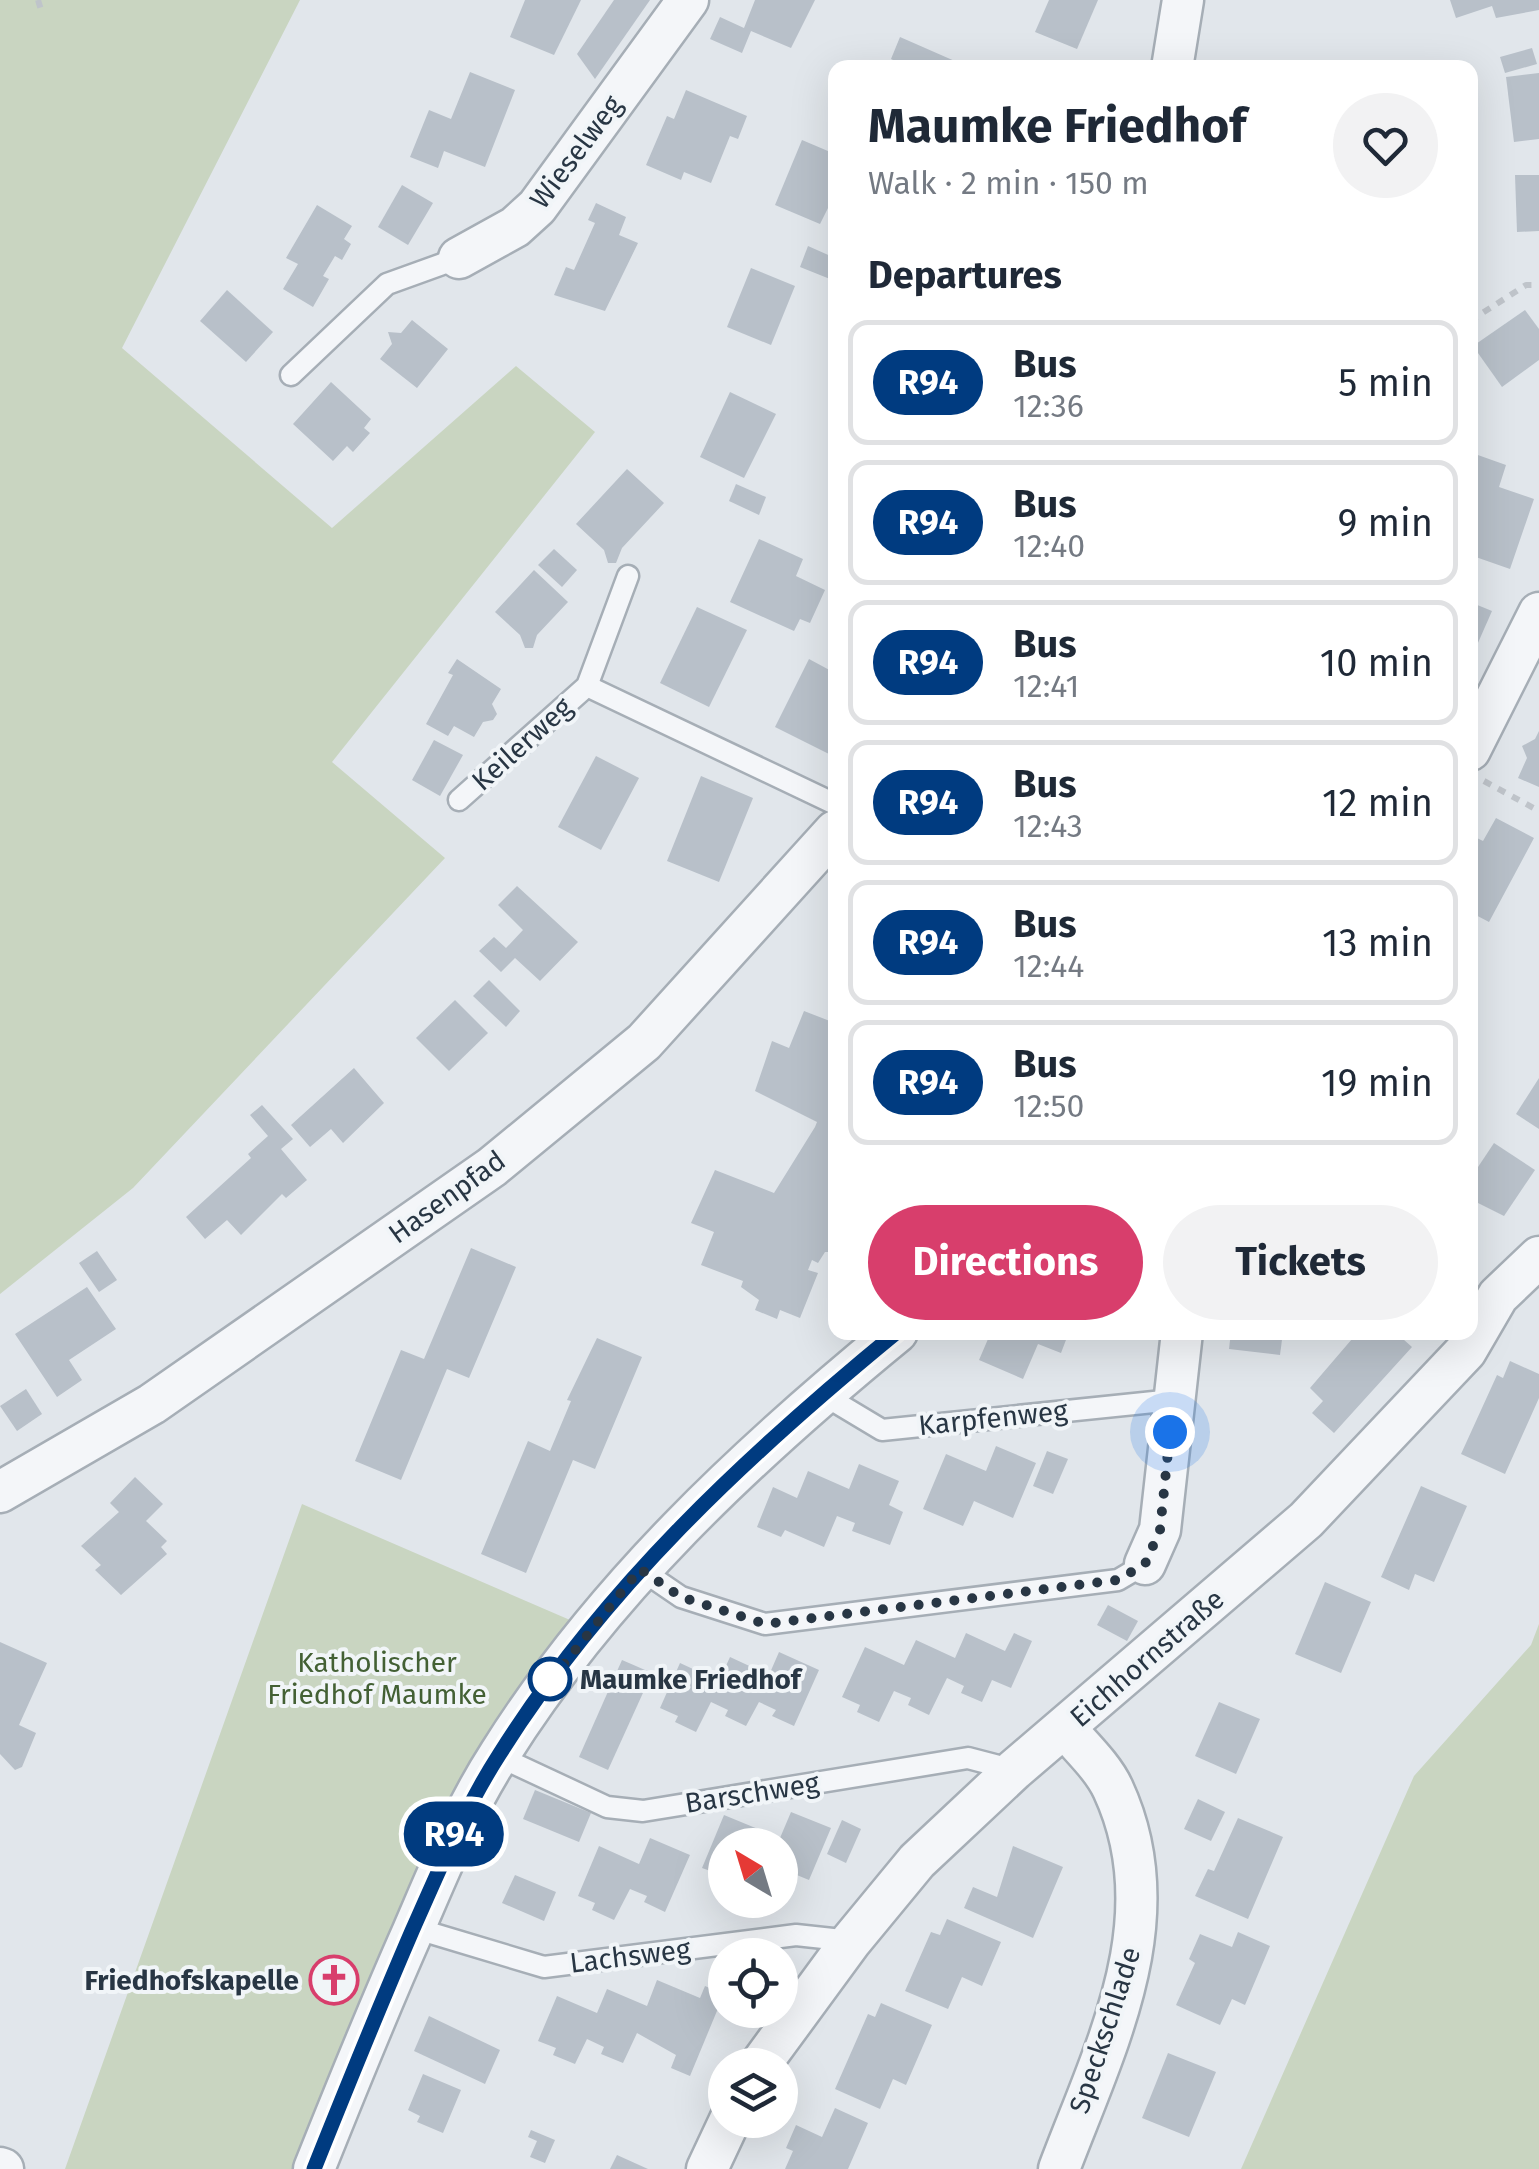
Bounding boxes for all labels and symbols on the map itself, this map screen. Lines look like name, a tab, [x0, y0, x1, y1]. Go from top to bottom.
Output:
street label: Wieselweg	[523, 89, 629, 215]
street label: Keilerweg	[465, 690, 579, 798]
street label: Hasenpfad	[382, 1144, 512, 1250]
street label: Karpfenweg	[917, 1394, 1070, 1442]
your location	[1145, 1407, 1195, 1457]
street label: Eichhornstraße	[1063, 1582, 1231, 1734]
park label: Katholischer Friedhof Maumke	[267, 1646, 487, 1711]
marker: Maumke Friedhof	[529, 1658, 571, 1700]
place label: Maumke Friedhof	[580, 1663, 804, 1696]
street label: Barschweg	[683, 1766, 822, 1820]
line badge: R94	[396, 1802, 512, 1866]
north arrow	[708, 1828, 798, 1918]
street label: Lachsweg	[568, 1932, 693, 1980]
street label: Speckschlade	[1063, 1943, 1147, 2117]
church icon: Friedhofskapelle	[308, 1954, 360, 2006]
place label: Friedhofskapelle	[85, 1964, 299, 1997]

